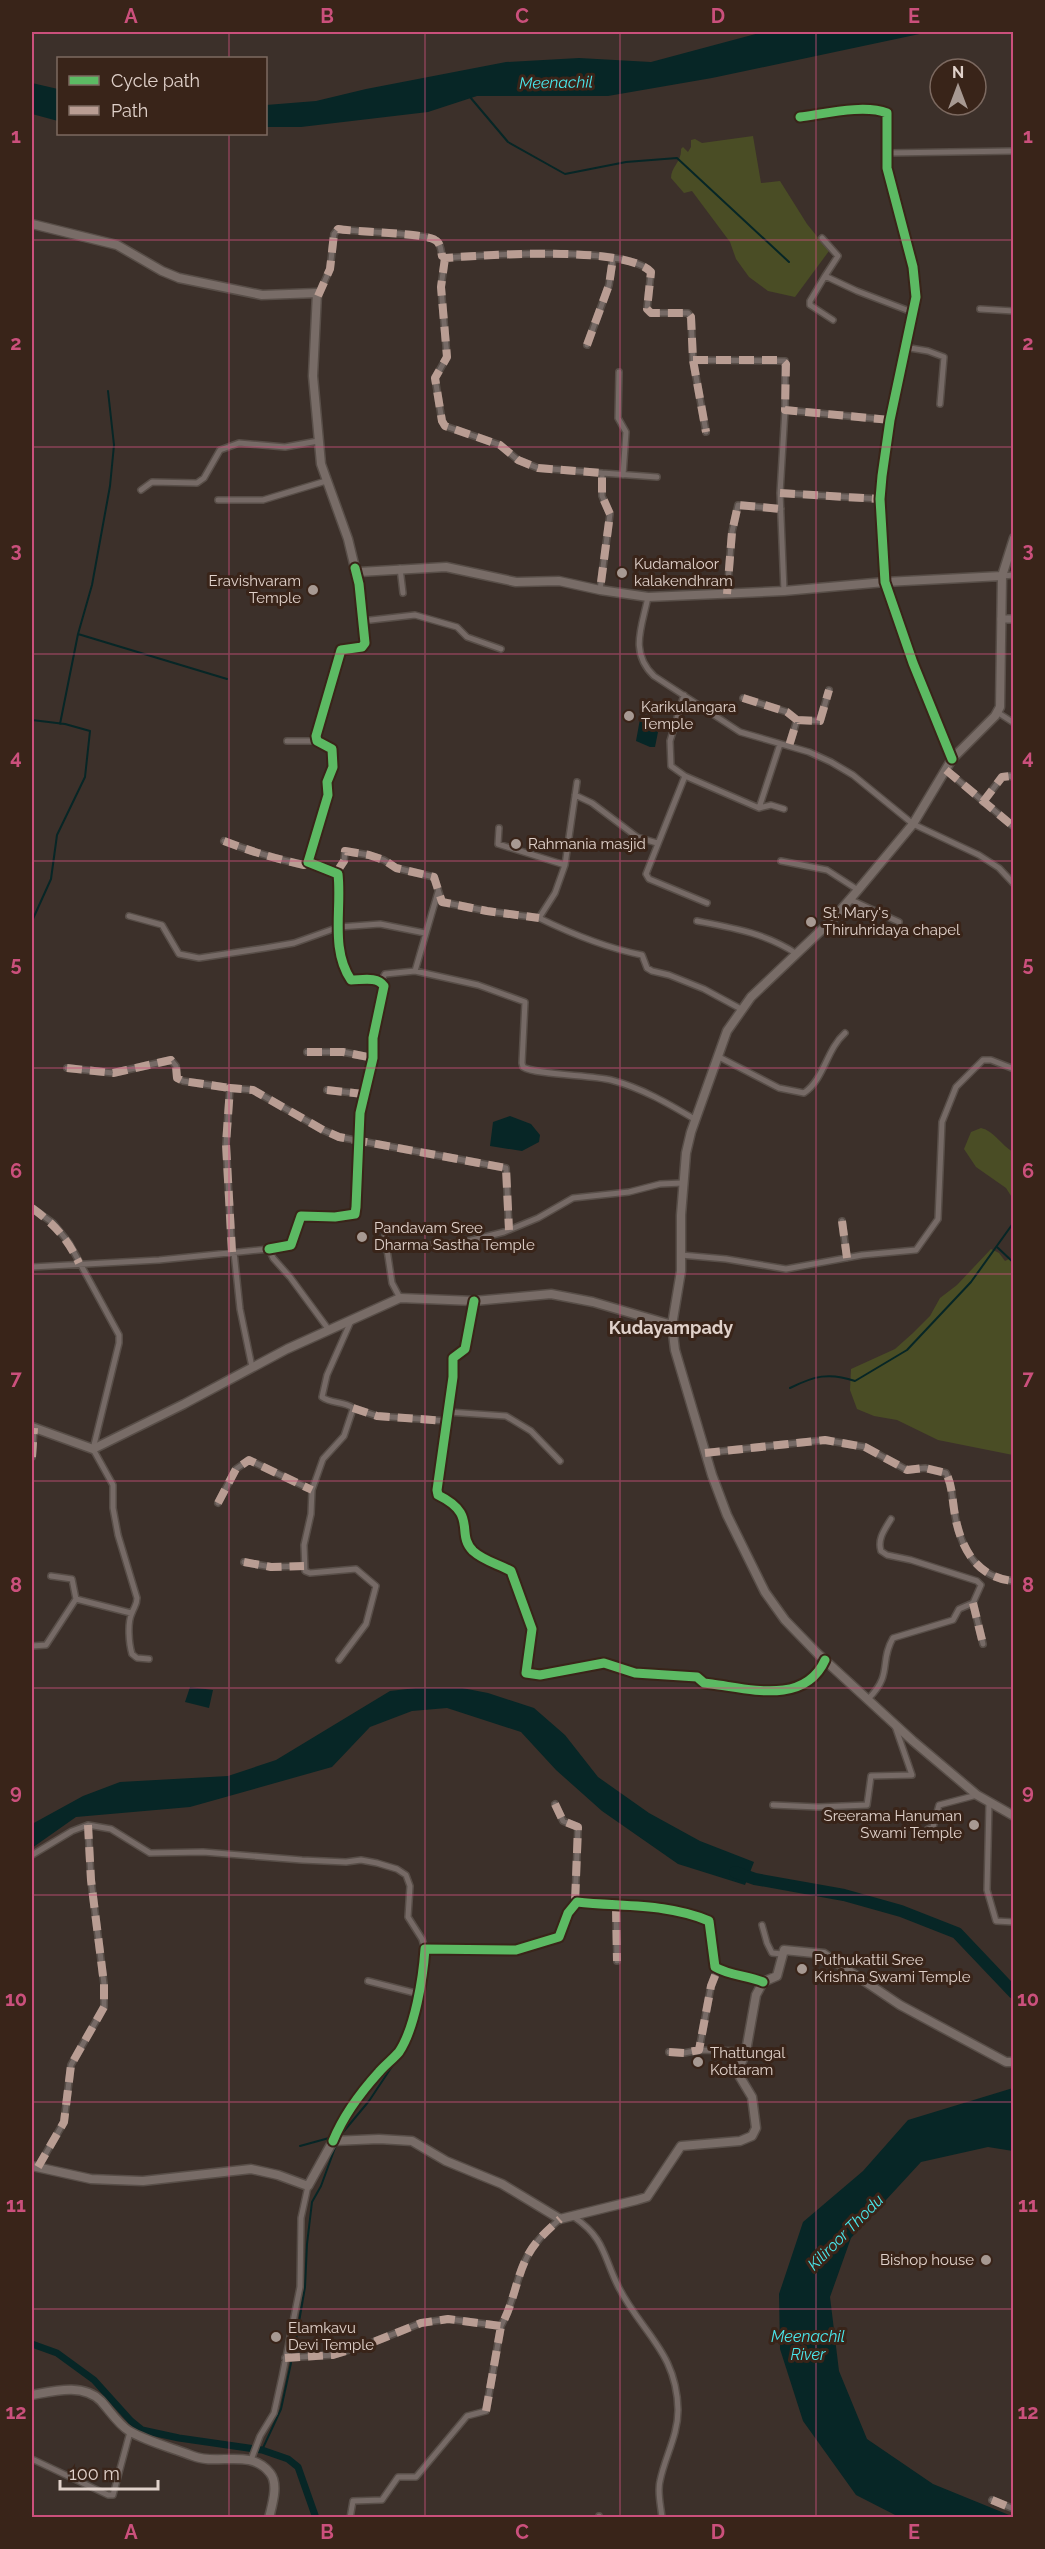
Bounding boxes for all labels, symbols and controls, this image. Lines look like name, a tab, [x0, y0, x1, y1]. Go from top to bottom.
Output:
text: A	[124, 4, 138, 28]
text: B	[320, 4, 334, 28]
text: C	[515, 4, 529, 28]
text: D	[711, 4, 725, 28]
text: E	[908, 4, 920, 28]
legend	[57, 57, 267, 135]
north arrow	[928, 57, 988, 117]
text: N	[952, 63, 964, 82]
text: Cycle path	[111, 70, 200, 91]
water label: Meenachil	[519, 72, 593, 93]
text: Path	[111, 100, 148, 121]
text: 1	[11, 124, 21, 148]
text: 1	[1023, 124, 1033, 148]
text: 2	[10, 331, 22, 355]
text: 2	[1022, 331, 1034, 355]
text: 3	[10, 538, 22, 562]
text: 3	[1022, 538, 1034, 562]
place label: Kudamaloor kalakendhram	[634, 555, 733, 590]
marker: Kudamaloor kalakendhram	[615, 566, 629, 580]
place label: Eravishvaram Temple	[209, 572, 301, 607]
marker: Eravishvaram Temple	[306, 583, 320, 597]
place label: Karikulangara Temple	[641, 698, 736, 733]
marker: Karikulangara Temple	[622, 709, 636, 723]
text: 4	[10, 745, 22, 769]
text: 4	[1022, 745, 1034, 769]
place label: Rahmania masjid	[528, 835, 646, 853]
marker: Rahmania masjid	[509, 837, 523, 851]
place label: St. Mary's Thiruhridaya chapel	[823, 904, 961, 939]
marker: St. Mary's Thiruhridaya chapel	[804, 915, 818, 929]
text: 5	[10, 952, 22, 976]
text: 5	[1022, 952, 1034, 976]
text: 6	[10, 1159, 22, 1183]
text: 6	[1022, 1159, 1034, 1183]
place label: Pandavam Sree Dharma Sastha Temple	[374, 1219, 535, 1254]
marker: Pandavam Sree Dharma Sastha Temple	[355, 1230, 369, 1244]
district label: Kudayampady	[609, 1317, 733, 1338]
text: 7	[10, 1366, 22, 1390]
text: 7	[1022, 1366, 1034, 1390]
text: 8	[10, 1573, 22, 1597]
text: 8	[1022, 1573, 1034, 1597]
text: 9	[10, 1780, 22, 1804]
text: 9	[1022, 1780, 1034, 1804]
place label: Sreerama Hanuman Swami Temple	[824, 1807, 962, 1842]
marker: Sreerama Hanuman Swami Temple	[967, 1818, 981, 1832]
place label: Puthukattil Sree Krishna Swami Temple	[814, 1951, 971, 1986]
marker: Puthukattil Sree Krishna Swami Temple	[795, 1962, 809, 1976]
text: 10	[5, 1987, 27, 2011]
text: 10	[1017, 1987, 1039, 2011]
place label: Thattungal Kottaram	[710, 2044, 786, 2079]
marker: Thattungal Kottaram	[691, 2055, 705, 2069]
water label: Kiliroor Thodu	[804, 2191, 887, 2274]
text: 11	[6, 2193, 26, 2217]
text: 11	[1018, 2193, 1038, 2217]
place label: Bishop house	[880, 2251, 974, 2269]
marker: Bishop house	[979, 2253, 993, 2267]
place label: Elamkavu Devi Temple	[288, 2319, 374, 2354]
water label: Meenachil River	[771, 2327, 845, 2364]
marker: Elamkavu Devi Temple	[269, 2330, 283, 2344]
text: 12	[5, 2400, 27, 2424]
text: 12	[1017, 2400, 1039, 2424]
scale bar	[60, 2453, 158, 2491]
text: 100 m	[69, 2463, 120, 2484]
text: A	[124, 2520, 138, 2544]
text: B	[320, 2520, 334, 2544]
text: C	[515, 2520, 529, 2544]
text: D	[711, 2520, 725, 2544]
text: E	[908, 2520, 920, 2544]

